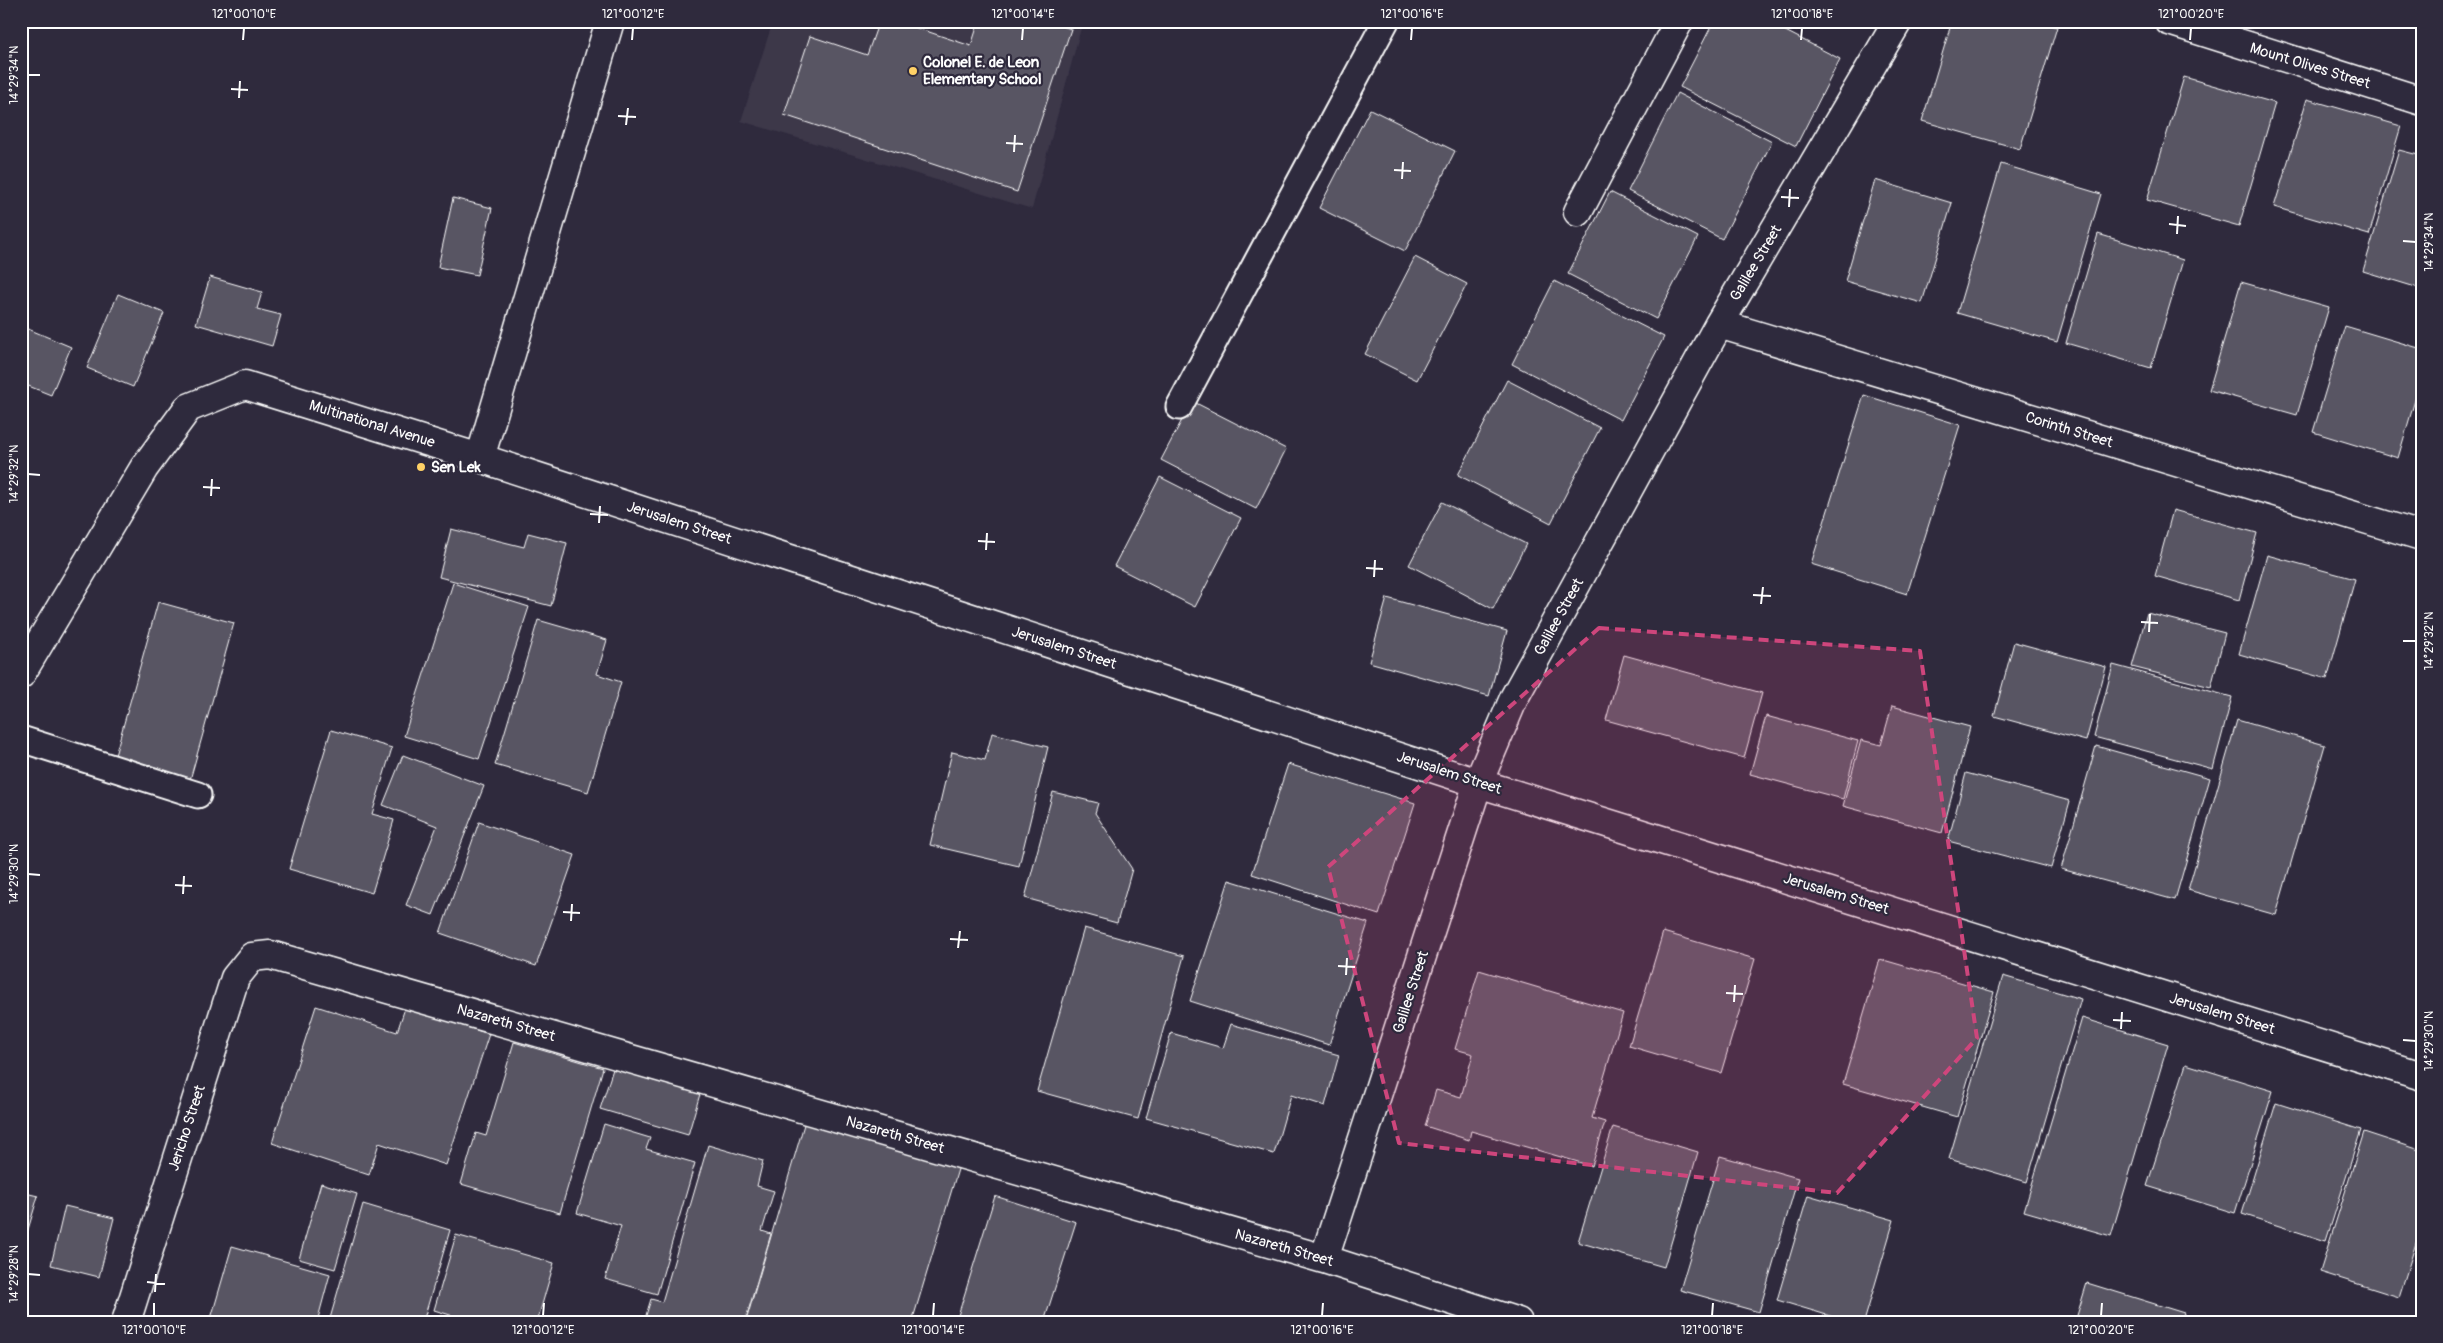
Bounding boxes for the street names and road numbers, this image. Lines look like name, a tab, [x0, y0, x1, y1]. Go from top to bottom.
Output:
street label: Mount Olives Street	[2247, 39, 2373, 94]
street label: Galilee Street	[1726, 221, 1787, 305]
street label: Multinational Avenue	[307, 396, 438, 452]
street label: Corinth Street	[2023, 408, 2116, 453]
street label: Jerusalem Street	[624, 497, 735, 549]
street label: Galilee Street	[1530, 574, 1588, 659]
street label: Jerusalem Street	[1009, 622, 1120, 674]
street label: Jerusalem Street	[1394, 747, 1505, 799]
street label: Jerusalem Street	[1781, 869, 1892, 919]
street label: Galilee Street	[1389, 948, 1434, 1036]
street label: Jerusalem Street	[2167, 989, 2278, 1039]
street label: Nazareth Street	[455, 1000, 558, 1046]
street label: Jericho Street	[164, 1082, 210, 1173]
street label: Nazareth Street	[844, 1112, 947, 1158]
street label: Nazareth Street	[1233, 1225, 1336, 1271]

